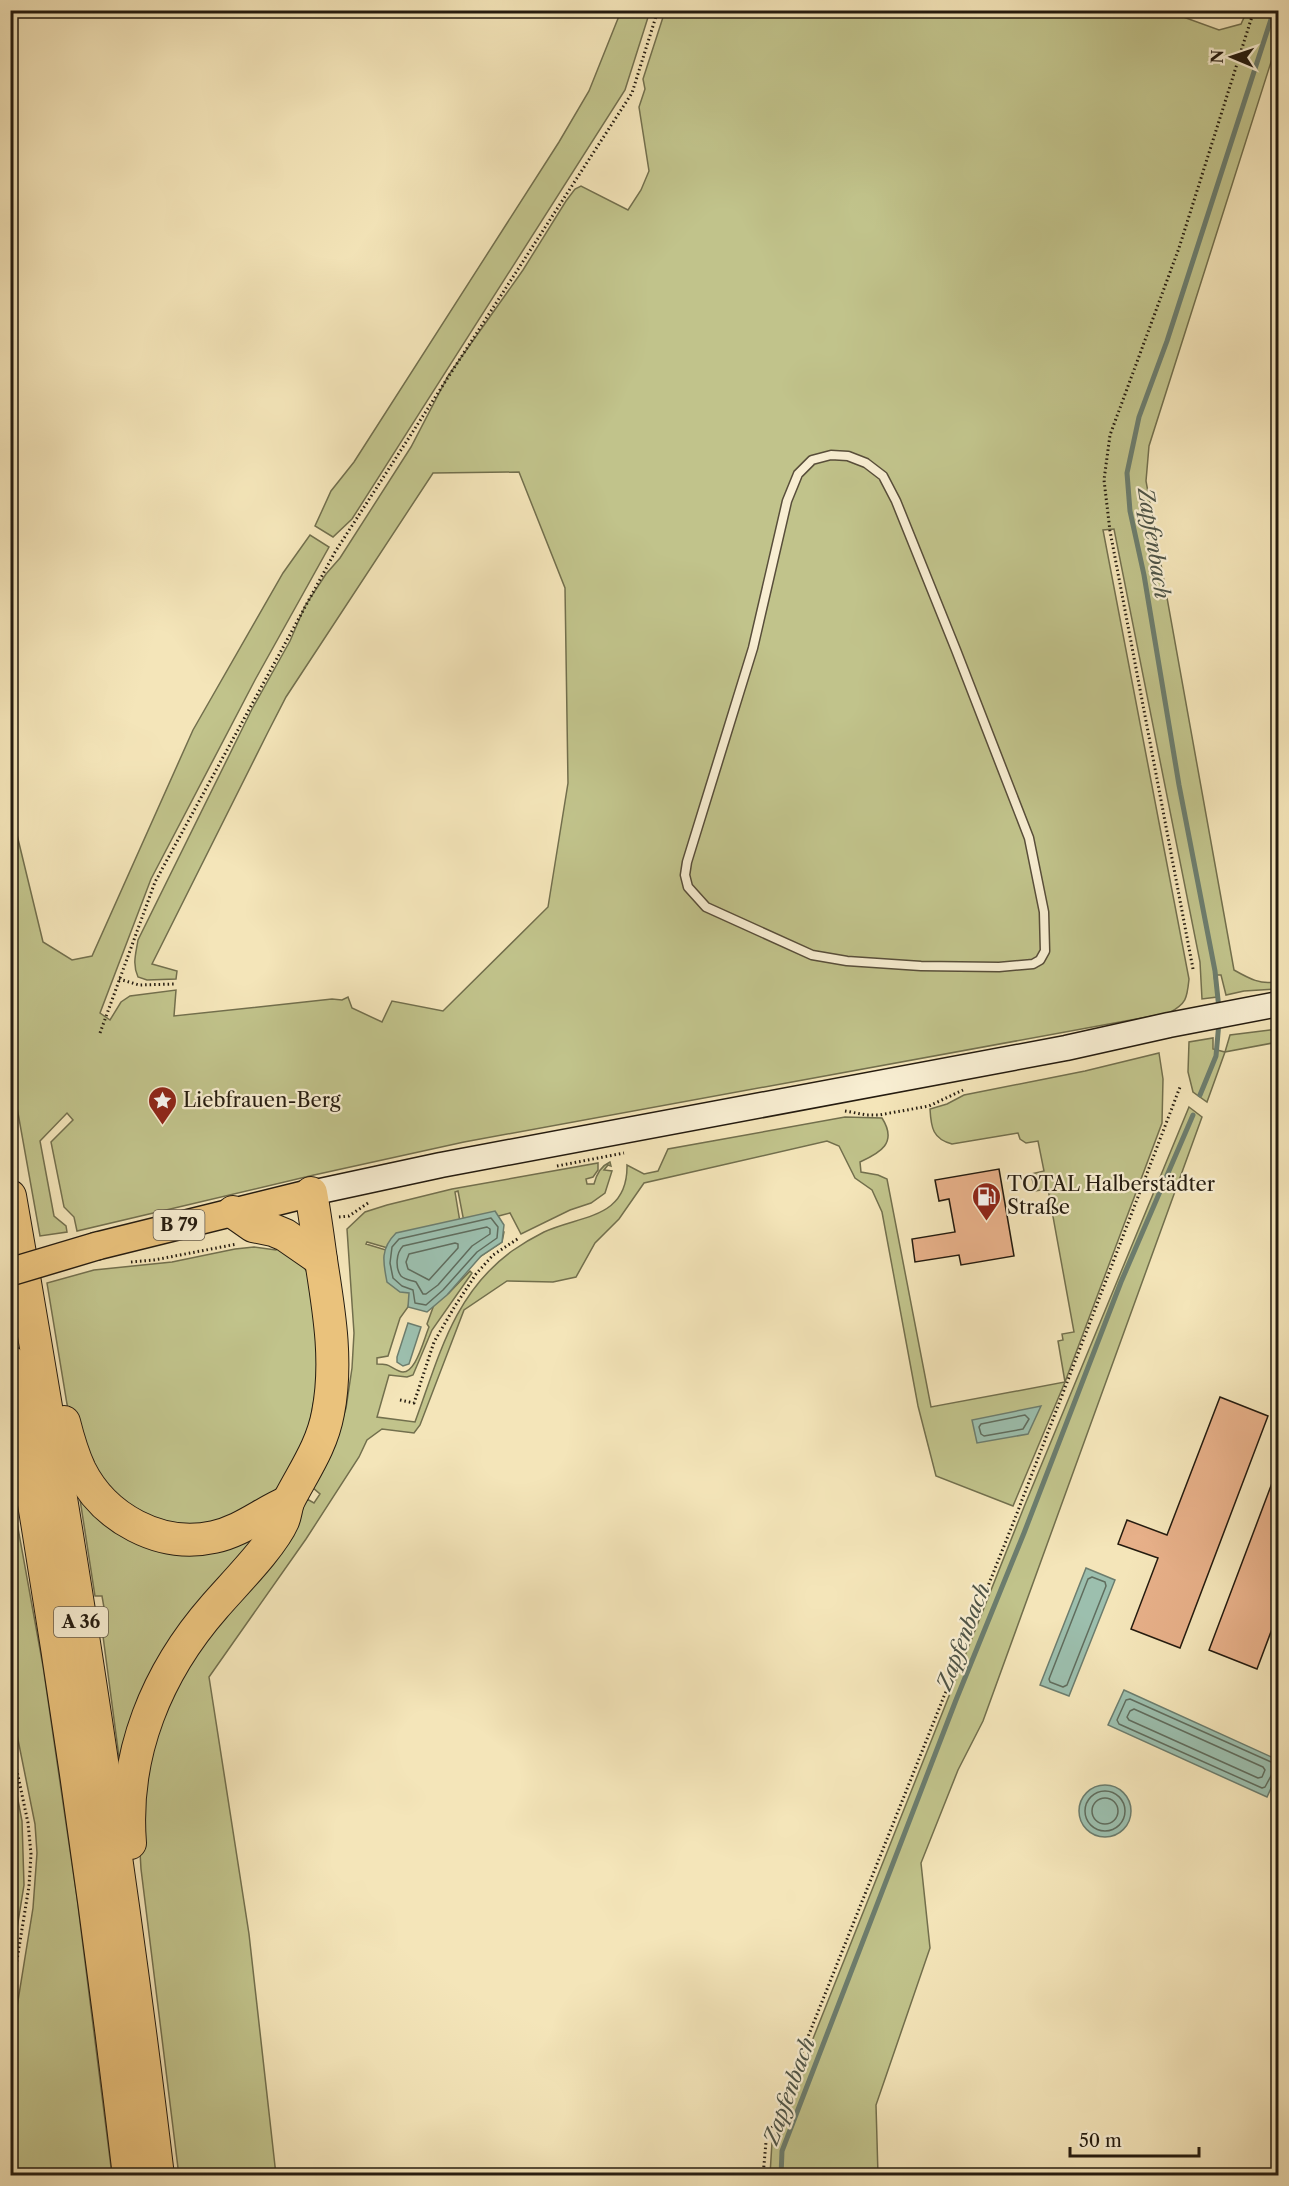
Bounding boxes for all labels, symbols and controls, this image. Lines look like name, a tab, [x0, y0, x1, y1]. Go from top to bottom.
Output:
north arrow	[1202, 27, 1262, 87]
text: N	[1207, 49, 1227, 64]
water label: Zapfenbach	[1133, 484, 1175, 601]
place icon: Liebfrauen-Berg	[146, 1084, 178, 1126]
place label: Liebfrauen-Berg	[183, 1088, 341, 1112]
place label: TOTAL Halberstädter Straße	[1007, 1172, 1216, 1219]
fuel station icon: TOTAL Halberstädter Straße	[970, 1180, 1002, 1222]
road number: B 79	[154, 1210, 204, 1240]
water label: Zapfenbach	[931, 1580, 995, 1695]
road number: A 36	[54, 1607, 108, 1637]
water label: Zapfenbach	[758, 2034, 820, 2149]
scale bar	[1070, 2120, 1199, 2158]
text: 50 m	[1079, 2130, 1122, 2152]

